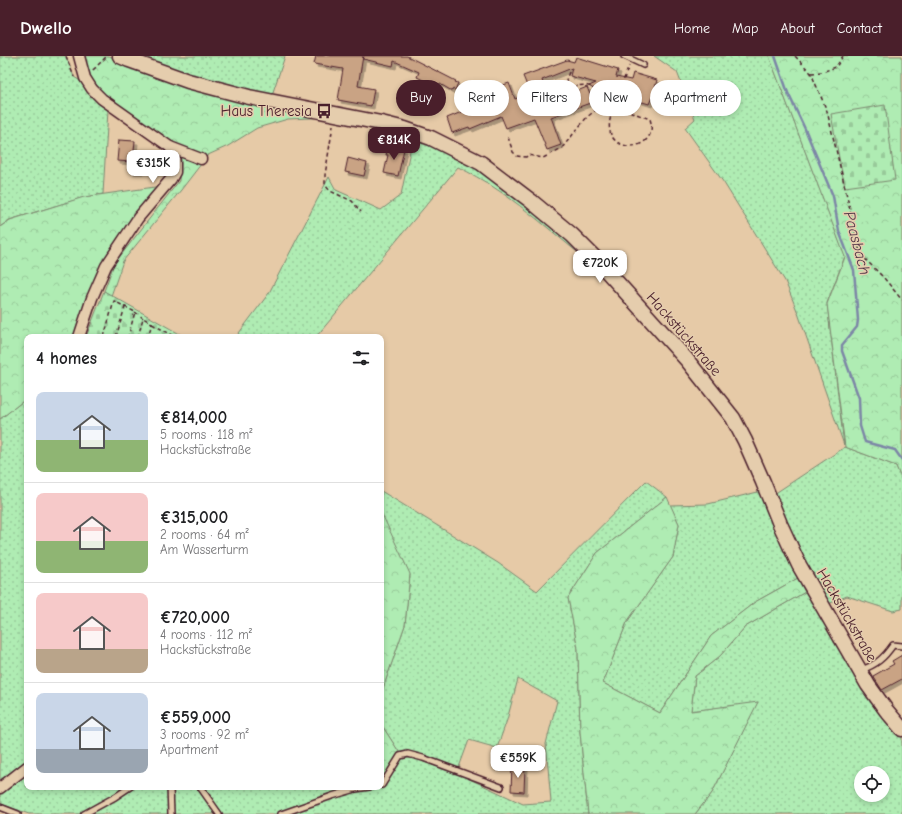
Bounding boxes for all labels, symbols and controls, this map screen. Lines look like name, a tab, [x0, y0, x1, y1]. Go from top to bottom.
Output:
text: Dwello	[20, 17, 72, 39]
text: Home	[674, 20, 710, 37]
text: Map	[732, 20, 758, 37]
text: About	[780, 20, 815, 37]
text: Contact	[837, 20, 882, 37]
chip: Buy	[396, 80, 446, 116]
chip: Rent	[454, 80, 509, 116]
chip: Filters	[517, 80, 581, 116]
chip: New	[589, 80, 642, 116]
chip: Apartment	[650, 80, 741, 116]
place label: Haus Theresia	[221, 102, 312, 120]
bus stop icon: Haus Theresia	[315, 102, 333, 120]
pin: €814K	[366, 127, 422, 161]
text: €814K	[377, 132, 411, 147]
pin: €315K	[125, 150, 181, 184]
text: €315K	[136, 155, 170, 170]
water label: Paasbach	[840, 209, 874, 277]
pin: €720K	[572, 250, 628, 284]
text: €720K	[582, 255, 618, 270]
street label: Hackstückstraße	[643, 288, 726, 380]
icon: filters	[350, 347, 372, 369]
text: 4 homes	[36, 349, 97, 368]
icon: home	[68, 408, 116, 456]
text: €814,000	[160, 408, 227, 427]
text: 5 rooms · 118 m²	[160, 427, 253, 442]
text: Hackstückstraße	[160, 442, 251, 457]
text: €315,000	[160, 508, 228, 527]
icon: home	[68, 509, 116, 557]
text: 2 rooms · 64 m²	[160, 527, 249, 542]
text: Am Wasserturm	[160, 542, 248, 557]
street label: Hackstückstraße	[813, 565, 881, 665]
text: €720,000	[160, 608, 230, 627]
icon: home	[68, 609, 116, 657]
text: 4 rooms · 112 m²	[160, 627, 252, 642]
text: Hackstückstraße	[160, 642, 251, 657]
text: €559,000	[160, 708, 231, 727]
icon: home	[68, 709, 116, 757]
text: 3 rooms · 92 m²	[160, 727, 249, 742]
text: Apartment	[160, 742, 218, 757]
pin: €559K	[490, 745, 546, 779]
text: €559K	[500, 750, 536, 765]
map controls	[854, 766, 890, 802]
button: locate	[854, 766, 890, 802]

